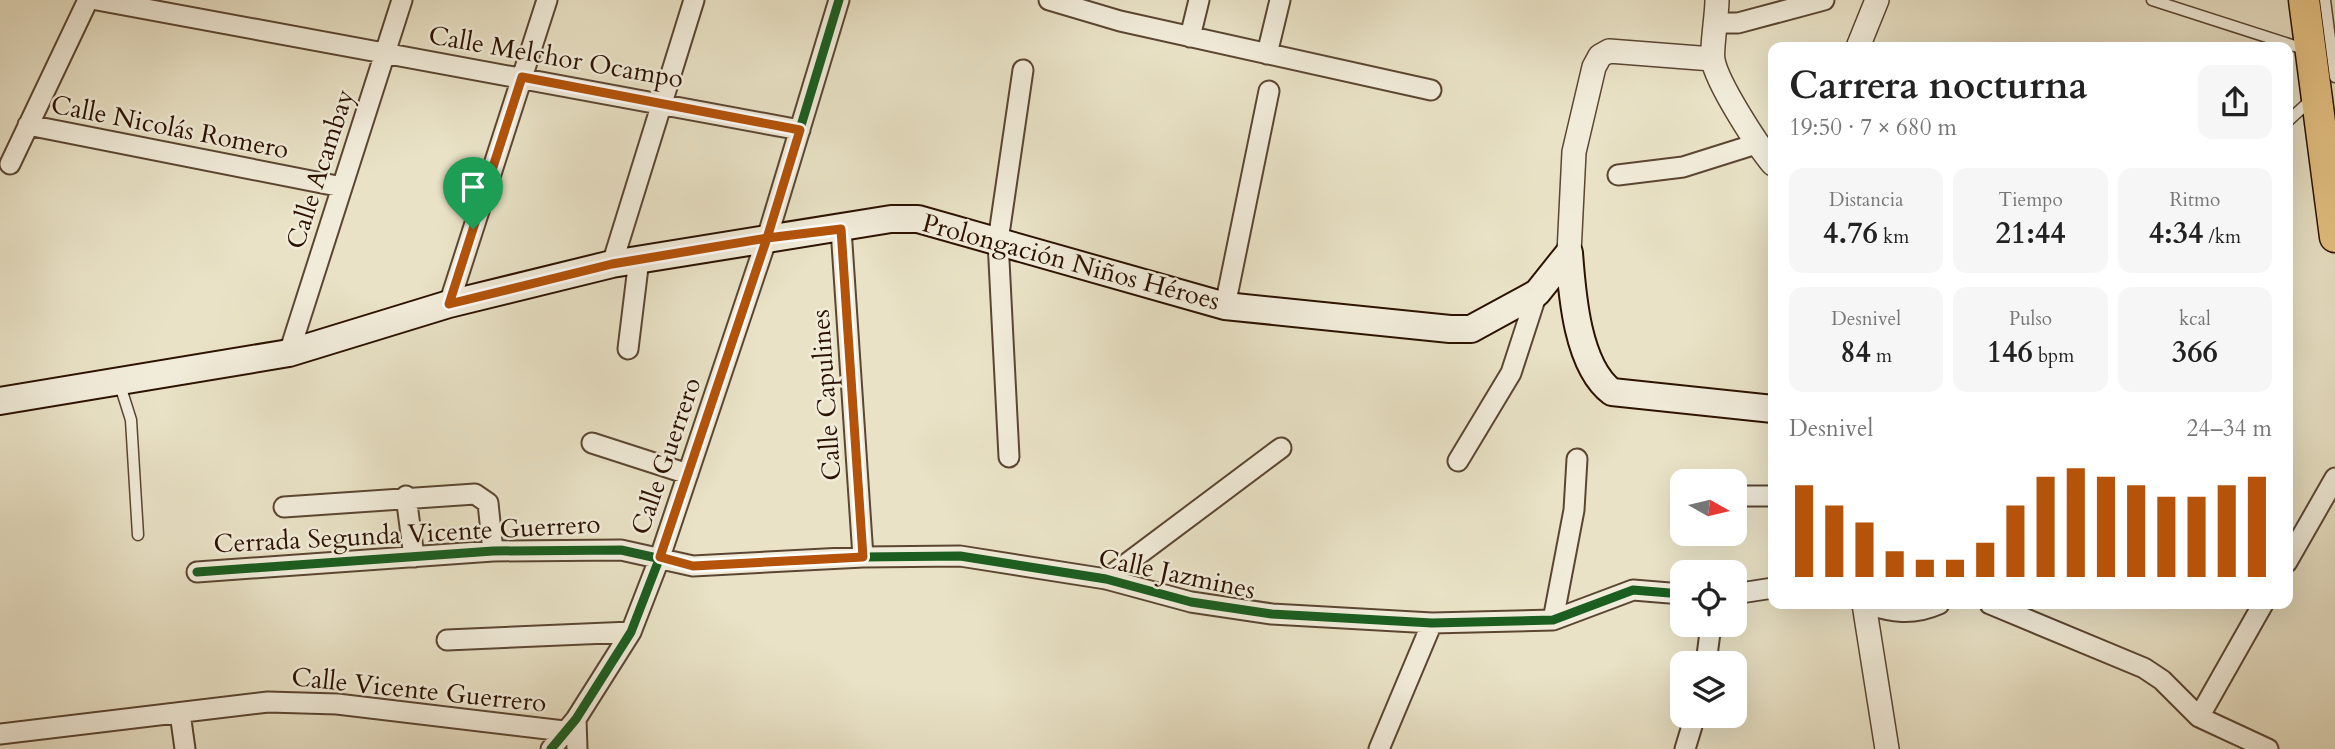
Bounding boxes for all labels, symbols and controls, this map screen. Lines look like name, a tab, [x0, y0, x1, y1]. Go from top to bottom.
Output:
street label: Calle Melchor Ocampo	[426, 17, 686, 97]
text: Carrera nocturna	[1789, 60, 2088, 112]
button: share	[2198, 65, 2272, 139]
street label: Calle Acambay	[278, 85, 362, 253]
street label: Calle Nicolás Romero	[48, 87, 292, 167]
text: 19:50 · 7 × 680 m	[1789, 112, 1957, 143]
pin	[443, 157, 503, 229]
icon: arrive	[454, 168, 492, 206]
text: Distancia	[1829, 187, 1903, 213]
text: Tiempo	[1998, 187, 2063, 213]
text: Ritmo	[2169, 187, 2220, 213]
street label: Prolongación Niños Héroes	[918, 205, 1224, 319]
text: 4.76	[1823, 213, 1878, 254]
text: 21:44	[1995, 213, 2066, 254]
text: 4:34	[2149, 213, 2203, 254]
text: km	[1878, 224, 1909, 250]
text: /km	[2203, 224, 2241, 250]
text: Desnivel	[1831, 306, 1901, 332]
text: Pulso	[2009, 306, 2052, 332]
text: kcal	[2179, 306, 2211, 332]
street label: Calle Capulines	[803, 308, 849, 482]
text: 84	[1840, 332, 1871, 373]
text: 146	[1987, 332, 2033, 373]
text: 366	[2172, 332, 2218, 373]
text: m	[1871, 343, 1892, 369]
text: bpm	[2033, 343, 2074, 369]
street label: Calle Guerrero	[623, 373, 709, 539]
text: Desnivel	[1789, 413, 1873, 444]
text: 24–34 m	[2187, 413, 2272, 444]
north arrow	[1670, 469, 1746, 546]
map controls	[1670, 469, 1747, 728]
street label: Cerrada Segunda Vicente Guerrero	[213, 506, 601, 562]
street label: Calle Jazmines	[1095, 540, 1259, 608]
button: locate	[1670, 560, 1747, 637]
button: layers	[1670, 651, 1747, 728]
street label: Calle Vicente Guerrero	[290, 659, 548, 721]

